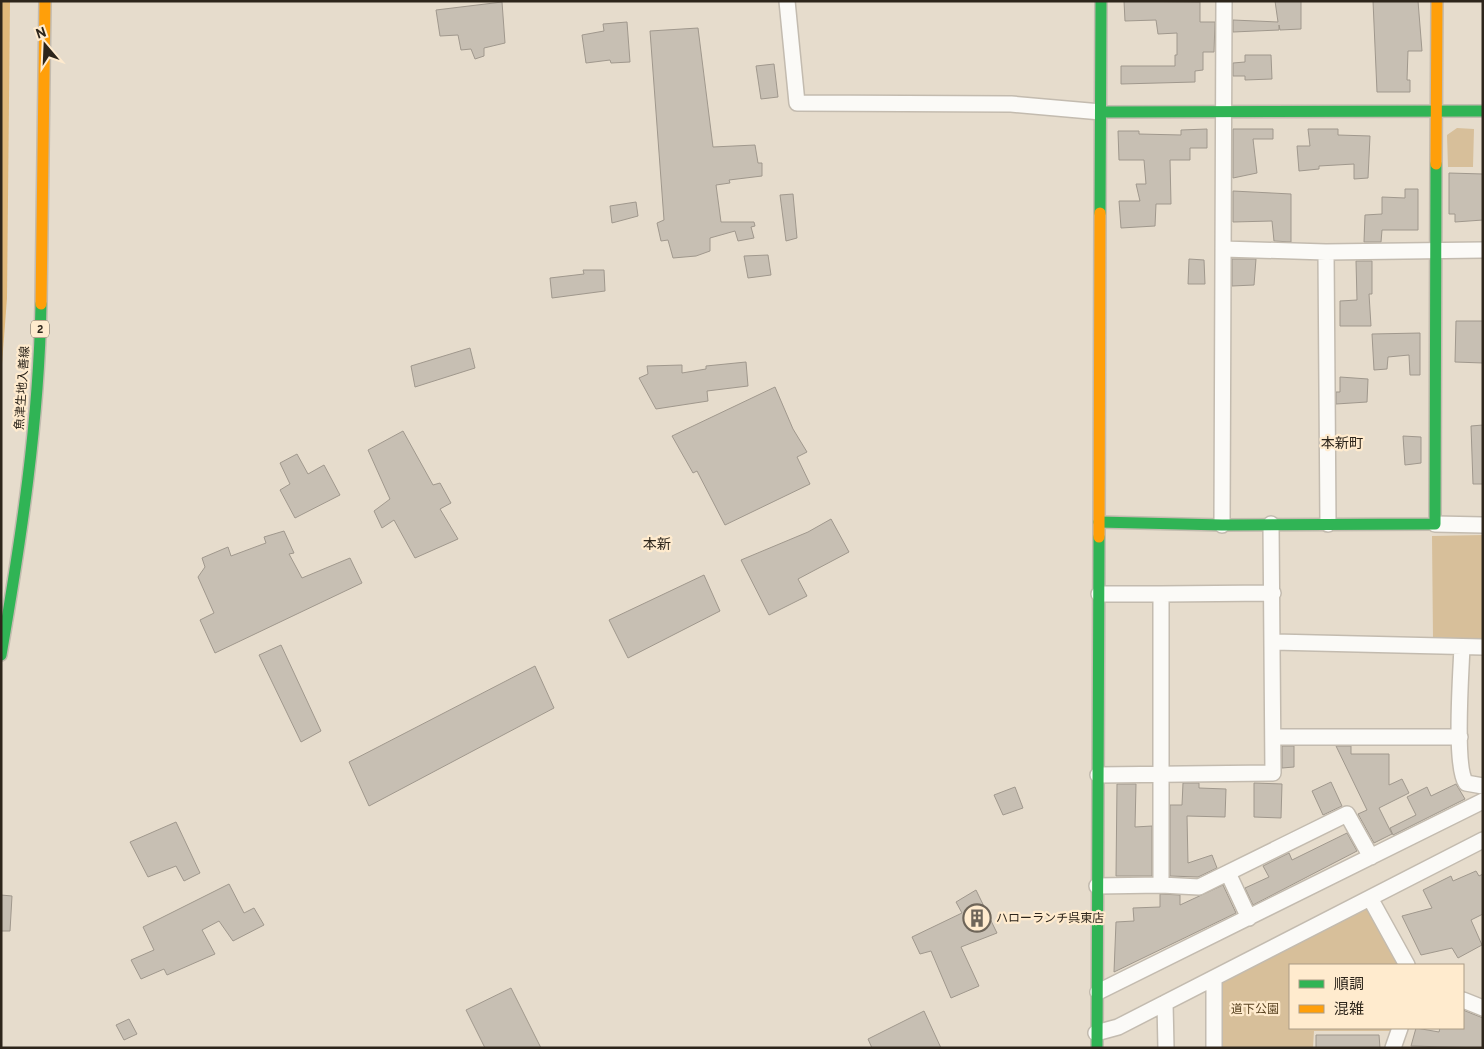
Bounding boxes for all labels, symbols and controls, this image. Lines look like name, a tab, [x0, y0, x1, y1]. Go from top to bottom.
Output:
north arrow	[20, 20, 70, 70]
text: N	[34, 24, 49, 44]
road number: 2	[31, 320, 49, 338]
street label: 魚津生地入善線	[12, 346, 34, 431]
district label: 本新町	[1321, 436, 1363, 453]
district label: 本新	[643, 537, 671, 554]
building icon: ハローランチ呉東店	[962, 903, 992, 933]
place label: ハローランチ呉東店	[996, 911, 1104, 927]
legend	[1289, 964, 1464, 1029]
text: 順調	[1334, 976, 1364, 995]
text: 混雑	[1334, 1001, 1364, 1020]
park label: 道下公園	[1231, 1002, 1279, 1018]

